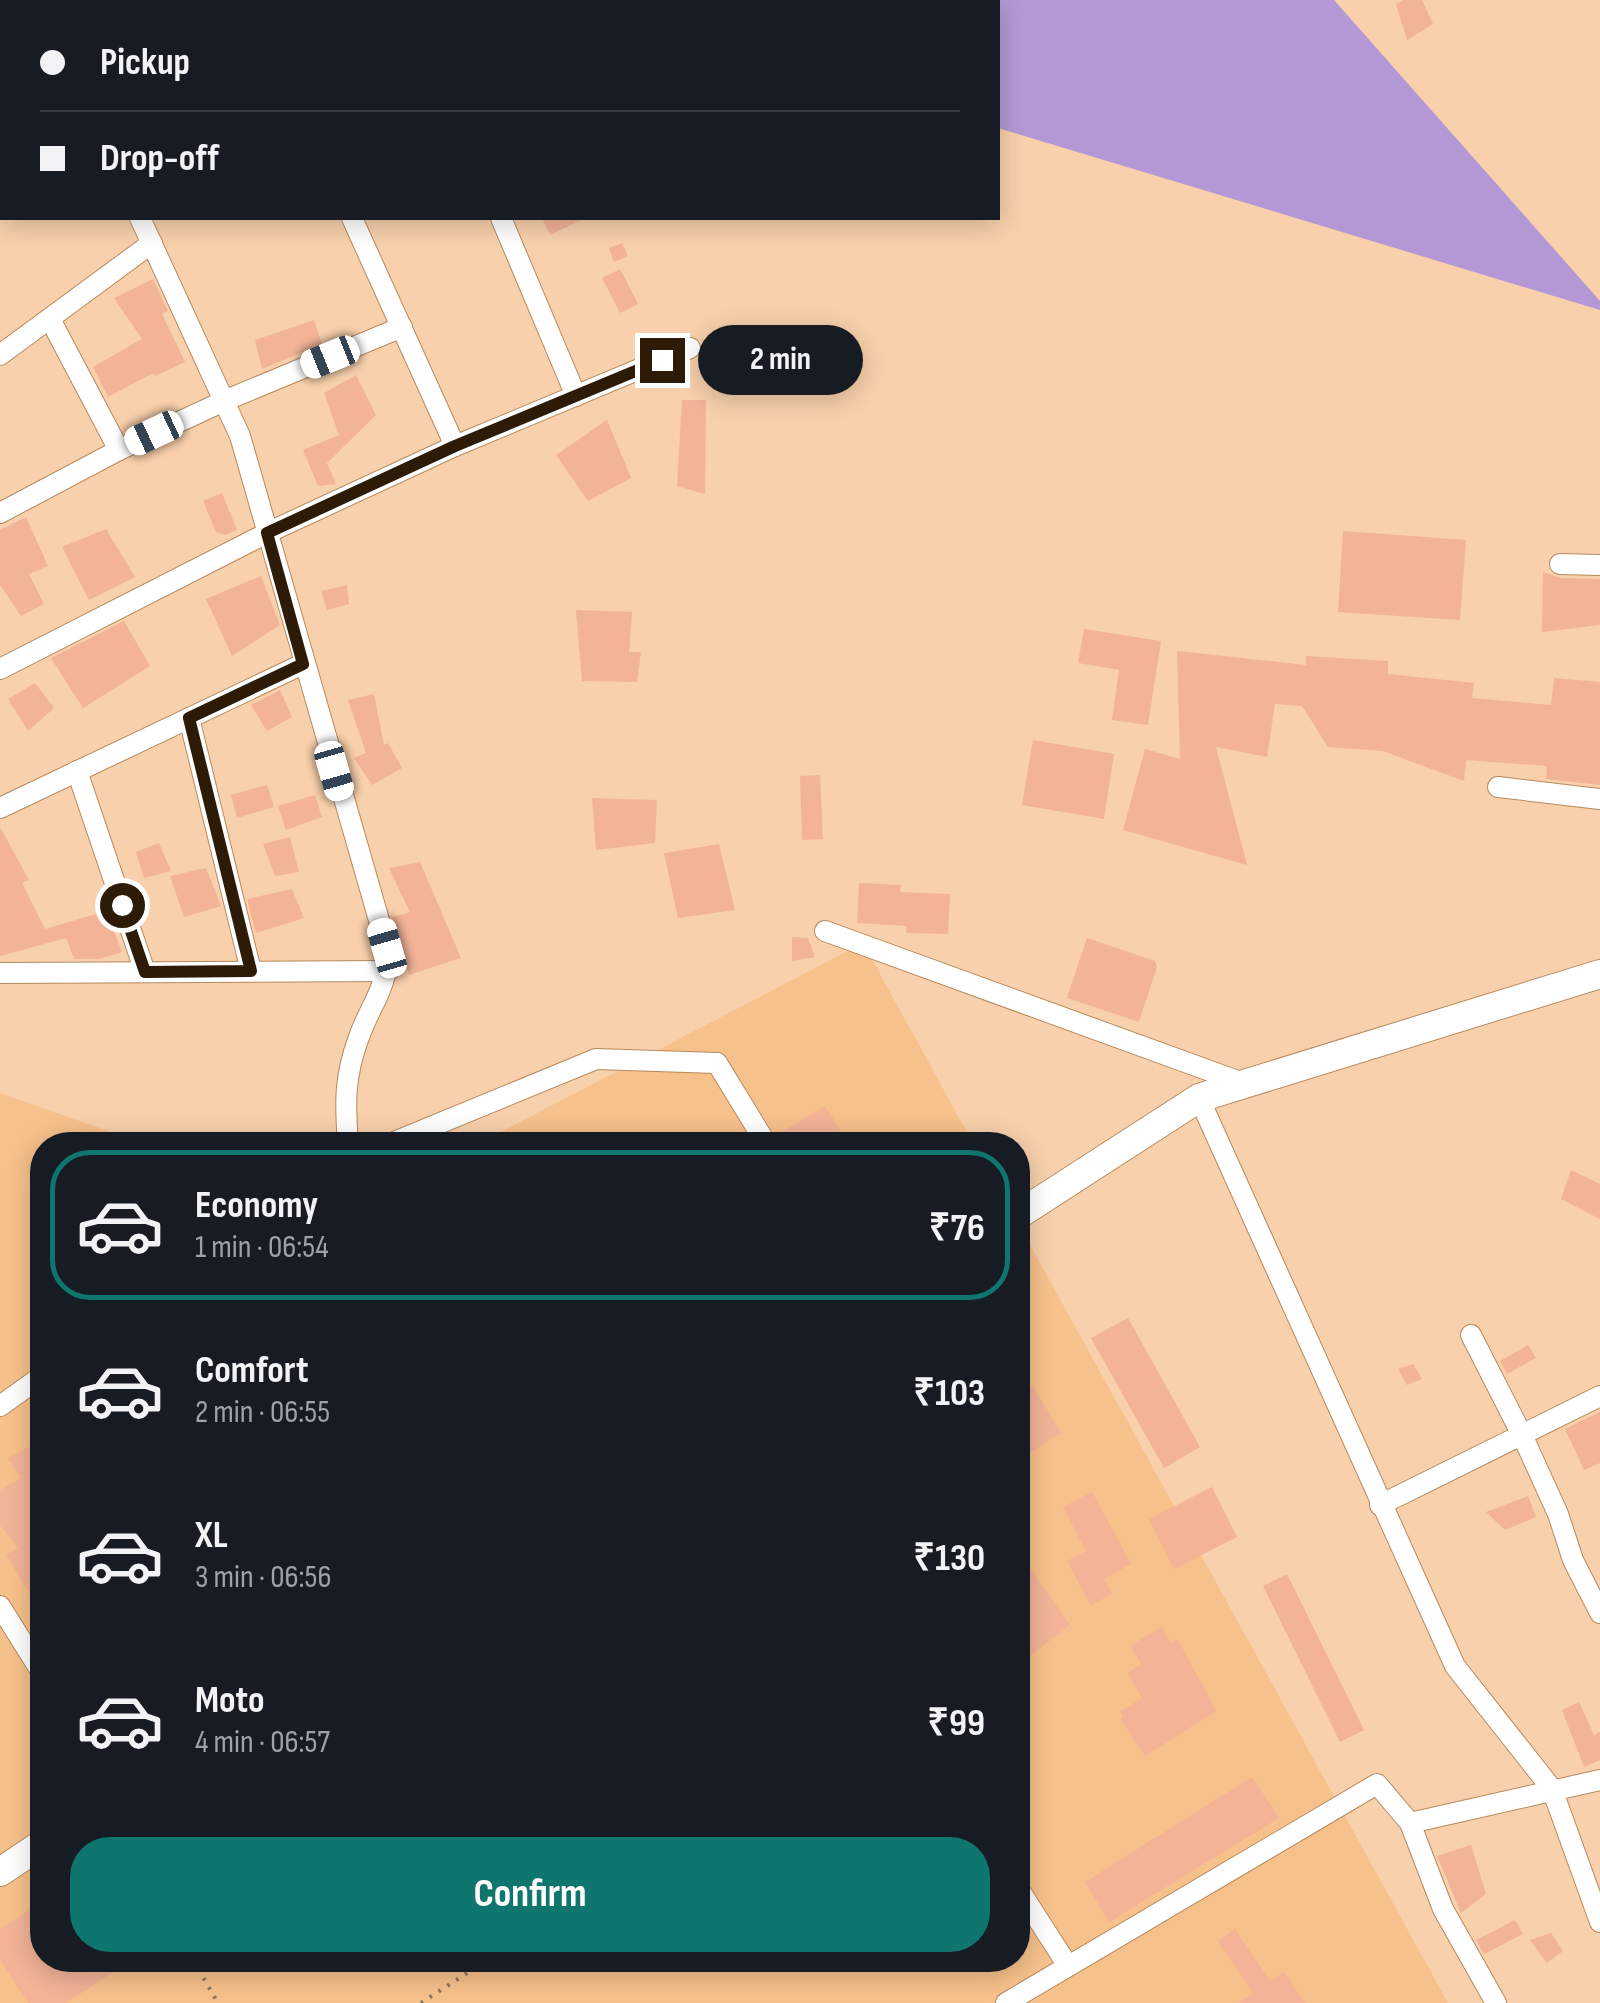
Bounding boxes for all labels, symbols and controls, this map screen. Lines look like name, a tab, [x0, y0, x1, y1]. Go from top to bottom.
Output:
text: Pickup	[100, 40, 190, 85]
text: Drop-off	[100, 136, 219, 181]
callout: 2 min	[697, 325, 862, 395]
car	[297, 332, 363, 382]
route end	[640, 338, 685, 383]
text: 2 min	[750, 340, 811, 379]
car	[120, 407, 188, 459]
car	[311, 738, 357, 804]
route start	[100, 883, 145, 928]
car	[364, 915, 410, 981]
icon: car	[75, 1180, 165, 1270]
text: Economy	[195, 1183, 318, 1228]
text: ₹76	[929, 1206, 985, 1251]
text: 1 min · 06:54	[195, 1228, 329, 1267]
icon: car	[75, 1345, 165, 1435]
text: Comfort	[195, 1348, 309, 1393]
text: ₹103	[913, 1371, 985, 1416]
text: 2 min · 06:55	[195, 1393, 330, 1432]
icon: car	[75, 1510, 165, 1600]
text: XL	[195, 1513, 228, 1558]
text: ₹130	[913, 1536, 985, 1581]
text: 3 min · 06:56	[195, 1558, 331, 1597]
icon: car	[75, 1675, 165, 1765]
text: Moto	[195, 1678, 265, 1723]
text: ₹99	[927, 1701, 985, 1746]
text: 4 min · 06:57	[195, 1723, 330, 1762]
button: Confirm	[70, 1837, 990, 1952]

